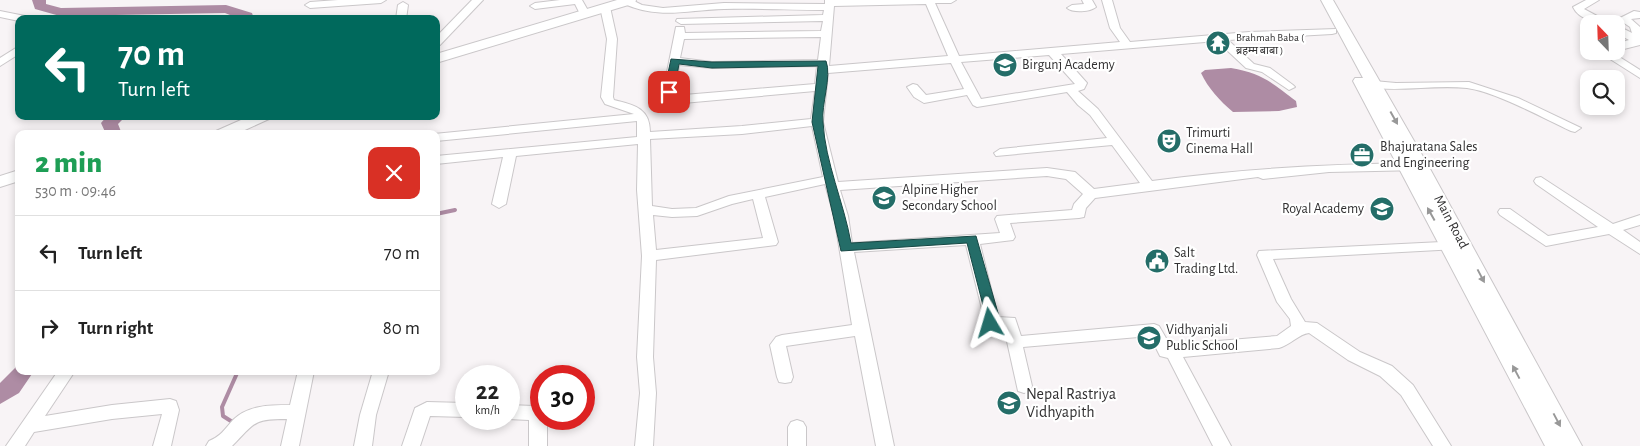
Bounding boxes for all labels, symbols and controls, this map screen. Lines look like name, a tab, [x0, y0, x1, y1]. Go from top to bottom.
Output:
north arrow	[1580, 15, 1625, 60]
map controls	[1580, 15, 1625, 115]
temple icon: Brahmah Baba ( ब्रहम्म बाबा )	[1205, 30, 1231, 56]
place label: Brahmah Baba ( ब्रहम्म बाबा )	[1236, 32, 1305, 56]
icon: left	[35, 35, 100, 100]
text: 70 m	[118, 37, 185, 72]
school or university icon: Birgunj Academy	[992, 52, 1018, 78]
place label: Birgunj Academy	[1022, 58, 1115, 72]
button: search	[1580, 70, 1625, 115]
pin	[648, 71, 690, 113]
text: Turn left	[118, 78, 190, 100]
icon: arrive	[655, 78, 683, 106]
one-way arrow	[1390, 112, 1399, 125]
place label: Trimurti Cinema Hall	[1186, 126, 1253, 156]
theatre icon: Trimurti Cinema Hall	[1156, 128, 1182, 154]
place label: Bhajuratana Sales and Engineering	[1380, 140, 1478, 170]
office icon: Bhajuratana Sales and Engineering	[1349, 142, 1375, 168]
button: close	[368, 147, 420, 199]
text: 2 min	[35, 148, 102, 178]
text: 530 m · 09:46	[35, 183, 116, 199]
place label: Alpine Higher Secondary School	[902, 183, 997, 213]
school or university icon: Alpine Higher Secondary School	[871, 185, 897, 211]
street label: Main Road	[1431, 193, 1471, 251]
school or university icon: Royal Academy	[1369, 196, 1395, 222]
place label: Royal Academy	[1282, 202, 1364, 216]
one-way arrow	[1426, 207, 1435, 221]
icon: left	[35, 239, 63, 267]
text: Turn left	[78, 244, 142, 263]
text: 70 m	[384, 244, 420, 263]
place label: Salt Trading Ltd.	[1174, 246, 1238, 276]
public building icon: Salt Trading Ltd.	[1144, 248, 1170, 274]
one-way arrow	[1476, 270, 1485, 283]
position arrow	[963, 296, 1015, 348]
icon: right	[35, 314, 63, 342]
text: Turn right	[78, 319, 153, 338]
text: 80 m	[383, 319, 420, 338]
place label: Vidhyanjali Public School	[1166, 323, 1238, 353]
school or university icon: Vidhyanjali Public School	[1136, 325, 1162, 351]
speed limit sign: 30	[530, 365, 595, 430]
one-way arrow	[1512, 365, 1520, 380]
text: 22	[476, 379, 499, 404]
place label: Nepal Rastriya Vidhyapith	[1026, 386, 1116, 421]
school or university icon: Nepal Rastriya Vidhyapith	[996, 390, 1022, 416]
text: km/h	[475, 404, 500, 416]
one-way arrow	[1553, 412, 1561, 427]

